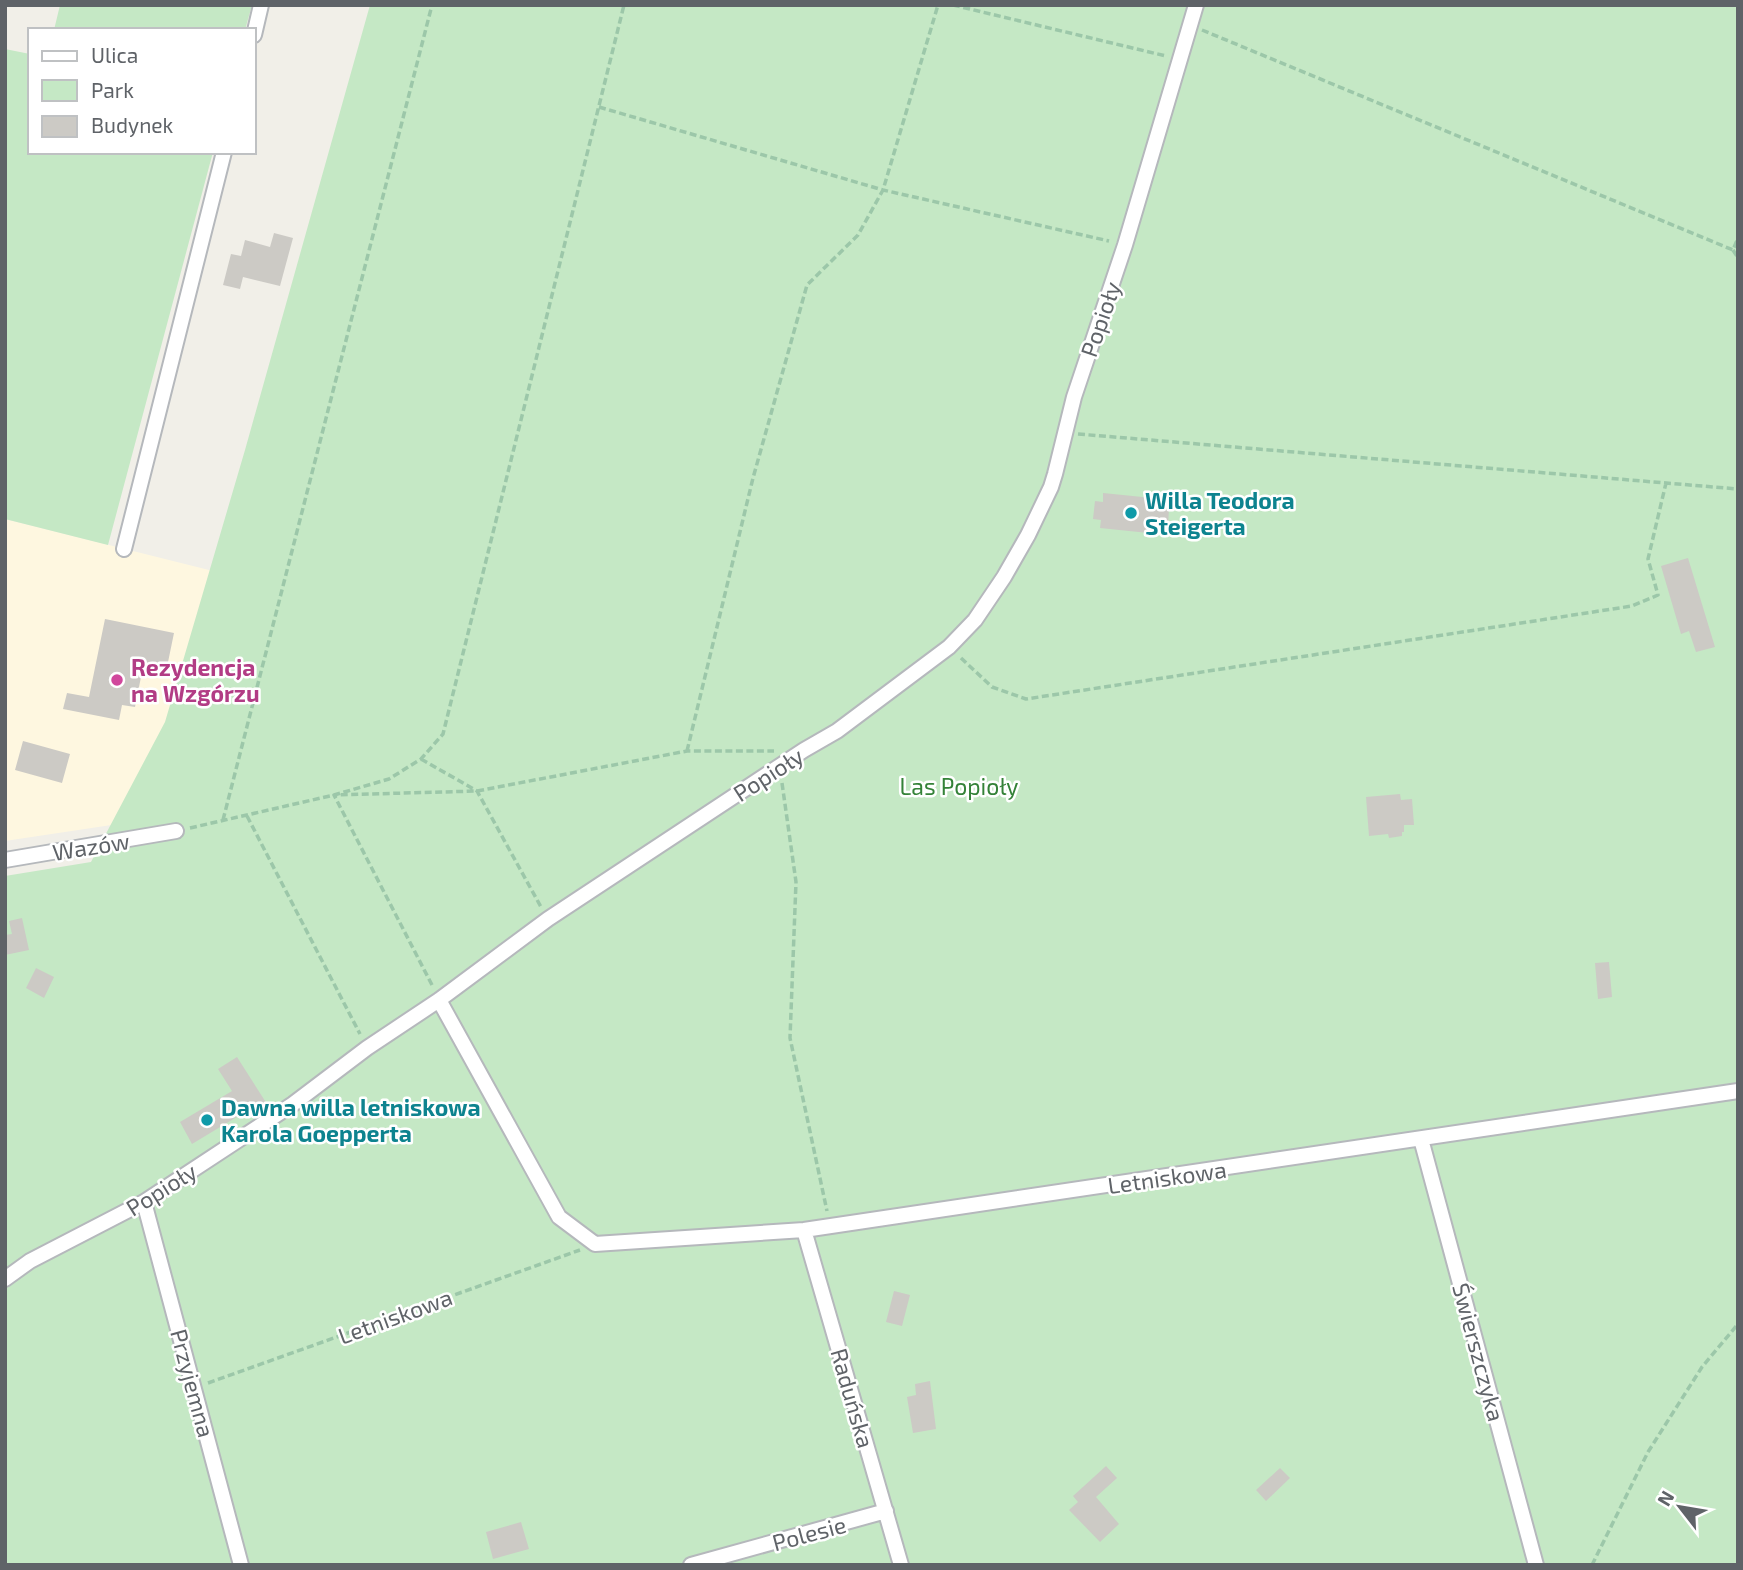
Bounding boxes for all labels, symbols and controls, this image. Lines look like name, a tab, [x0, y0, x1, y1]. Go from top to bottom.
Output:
legend	[28, 28, 256, 154]
text: Ulica	[91, 42, 138, 67]
text: Park	[91, 77, 134, 102]
text: Budynek	[91, 112, 174, 137]
street label: Popioły	[1074, 278, 1126, 360]
place label: Willa Teodora Steigerta	[1145, 486, 1295, 540]
marker: Willa Teodora Steigerta	[1123, 505, 1139, 521]
place label: Rezydencja na Wzgórzu	[131, 653, 260, 707]
marker: Rezydencja na Wzgórzu	[109, 672, 125, 688]
street label: Popioły	[728, 741, 808, 807]
park label: Las Popioły	[899, 772, 1019, 800]
street label: Wazów	[50, 826, 132, 866]
place label: Dawna willa letniskowa Karola Goepperta	[221, 1093, 481, 1147]
marker: Dawna willa letniskowa Karola Goepperta	[199, 1112, 215, 1128]
street label: Letniskowa	[1106, 1155, 1228, 1199]
street label: Popioły	[121, 1157, 201, 1221]
street label: Świerszczyka	[1447, 1280, 1511, 1424]
street label: Letniskowa	[334, 1282, 456, 1350]
street label: Przyjemna	[165, 1326, 221, 1440]
street label: Raduńska	[825, 1345, 881, 1451]
north arrow	[1645, 1472, 1715, 1542]
text: N	[1652, 1486, 1678, 1510]
street label: Polesie	[769, 1510, 849, 1556]

